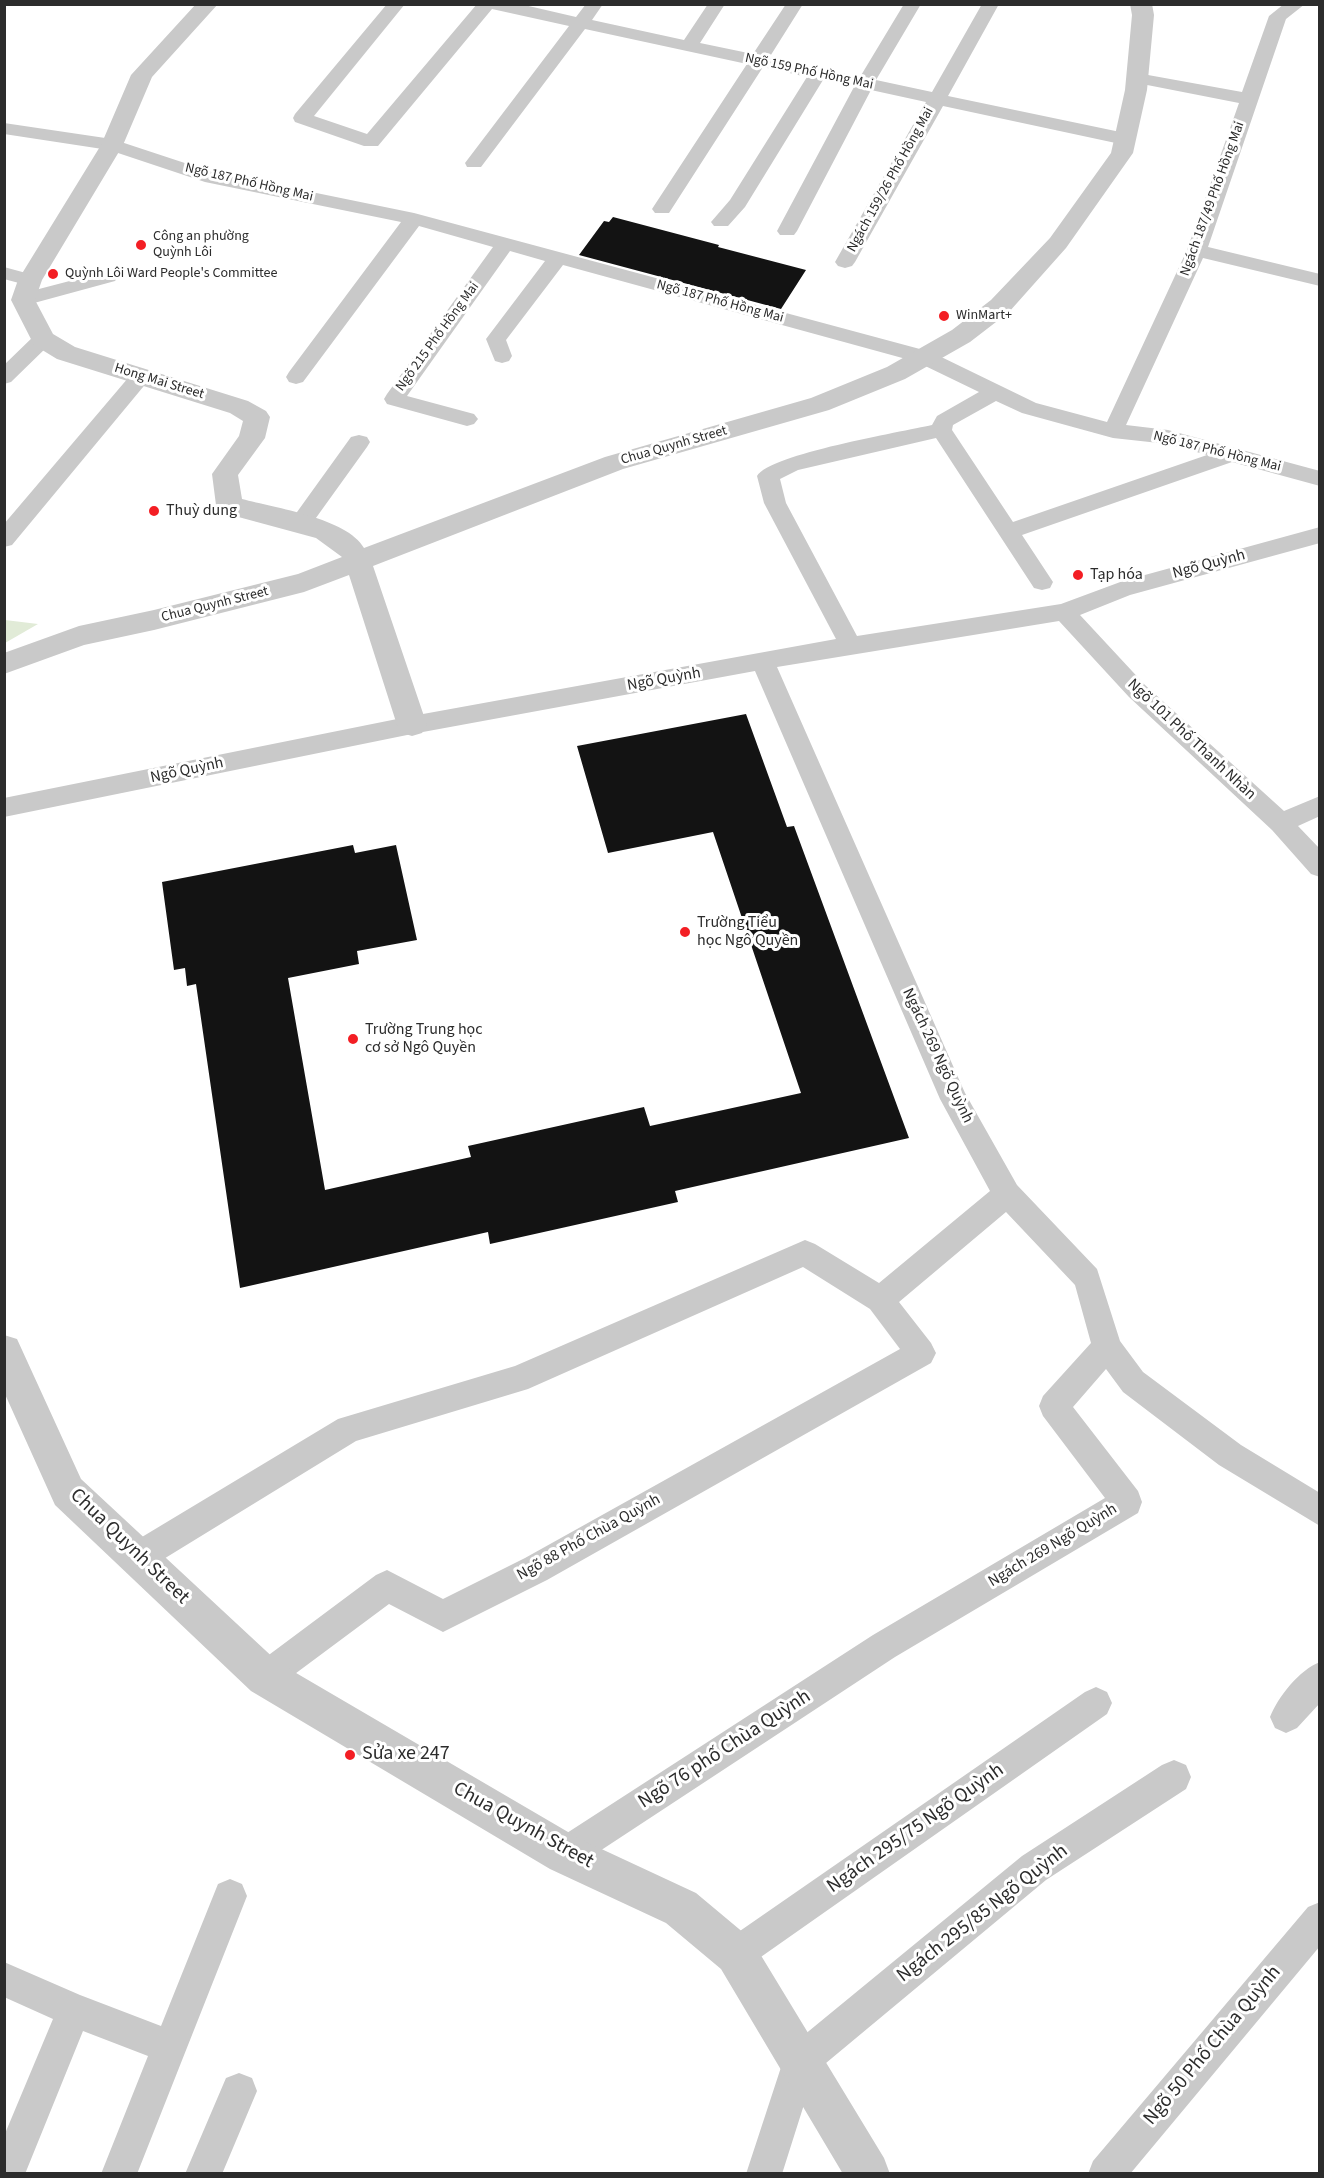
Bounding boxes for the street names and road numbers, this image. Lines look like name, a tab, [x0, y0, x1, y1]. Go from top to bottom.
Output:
street label: Ngõ 159 Phố Hồng Mai	[743, 50, 875, 94]
street label: Ngách 159/26 Phố Hồng Mai	[844, 105, 938, 255]
street label: Ngách 187/49 Phố Hồng Mai	[1177, 120, 1249, 278]
street label: Ngõ 187 Phố Hồng Mai	[183, 160, 315, 206]
street label: Ngõ 187 Phố Hồng Mai	[655, 277, 785, 327]
street label: Ngõ 215 Phố Hồng Mai	[393, 279, 483, 395]
street label: Hong Mai Street	[112, 360, 206, 404]
street label: Chua Quynh Street	[619, 423, 729, 469]
street label: Ngõ 187 Phố Hồng Mai	[1152, 428, 1282, 476]
street label: Ngõ Quỳnh	[1171, 546, 1247, 584]
street label: Chua Quynh Street	[160, 584, 270, 626]
street label: Ngõ Quỳnh	[626, 664, 702, 696]
street label: Ngõ 101 Phố Thanh Nhàn	[1123, 675, 1259, 805]
street label: Ngõ Quỳnh	[149, 754, 225, 788]
street label: Ngách 269 Ngõ Quỳnh	[897, 985, 977, 1127]
street label: Chua Quynh Street	[64, 1484, 194, 1610]
street label: Ngõ 88 Phố Chùa Quỳnh	[514, 1491, 664, 1585]
street label: Ngách 269 Ngõ Quỳnh	[985, 1500, 1121, 1592]
street label: Ngõ 76 phố Chùa Quỳnh	[634, 1685, 816, 1815]
street label: Ngách 295/75 Ngõ Quỳnh	[823, 1759, 1009, 1899]
street label: Chua Quynh Street	[449, 1778, 597, 1874]
street label: Ngách 295/85 Ngõ Quỳnh	[893, 1840, 1073, 1988]
street label: Ngõ 50 Phố Chùa Quỳnh	[1139, 1961, 1287, 2131]

